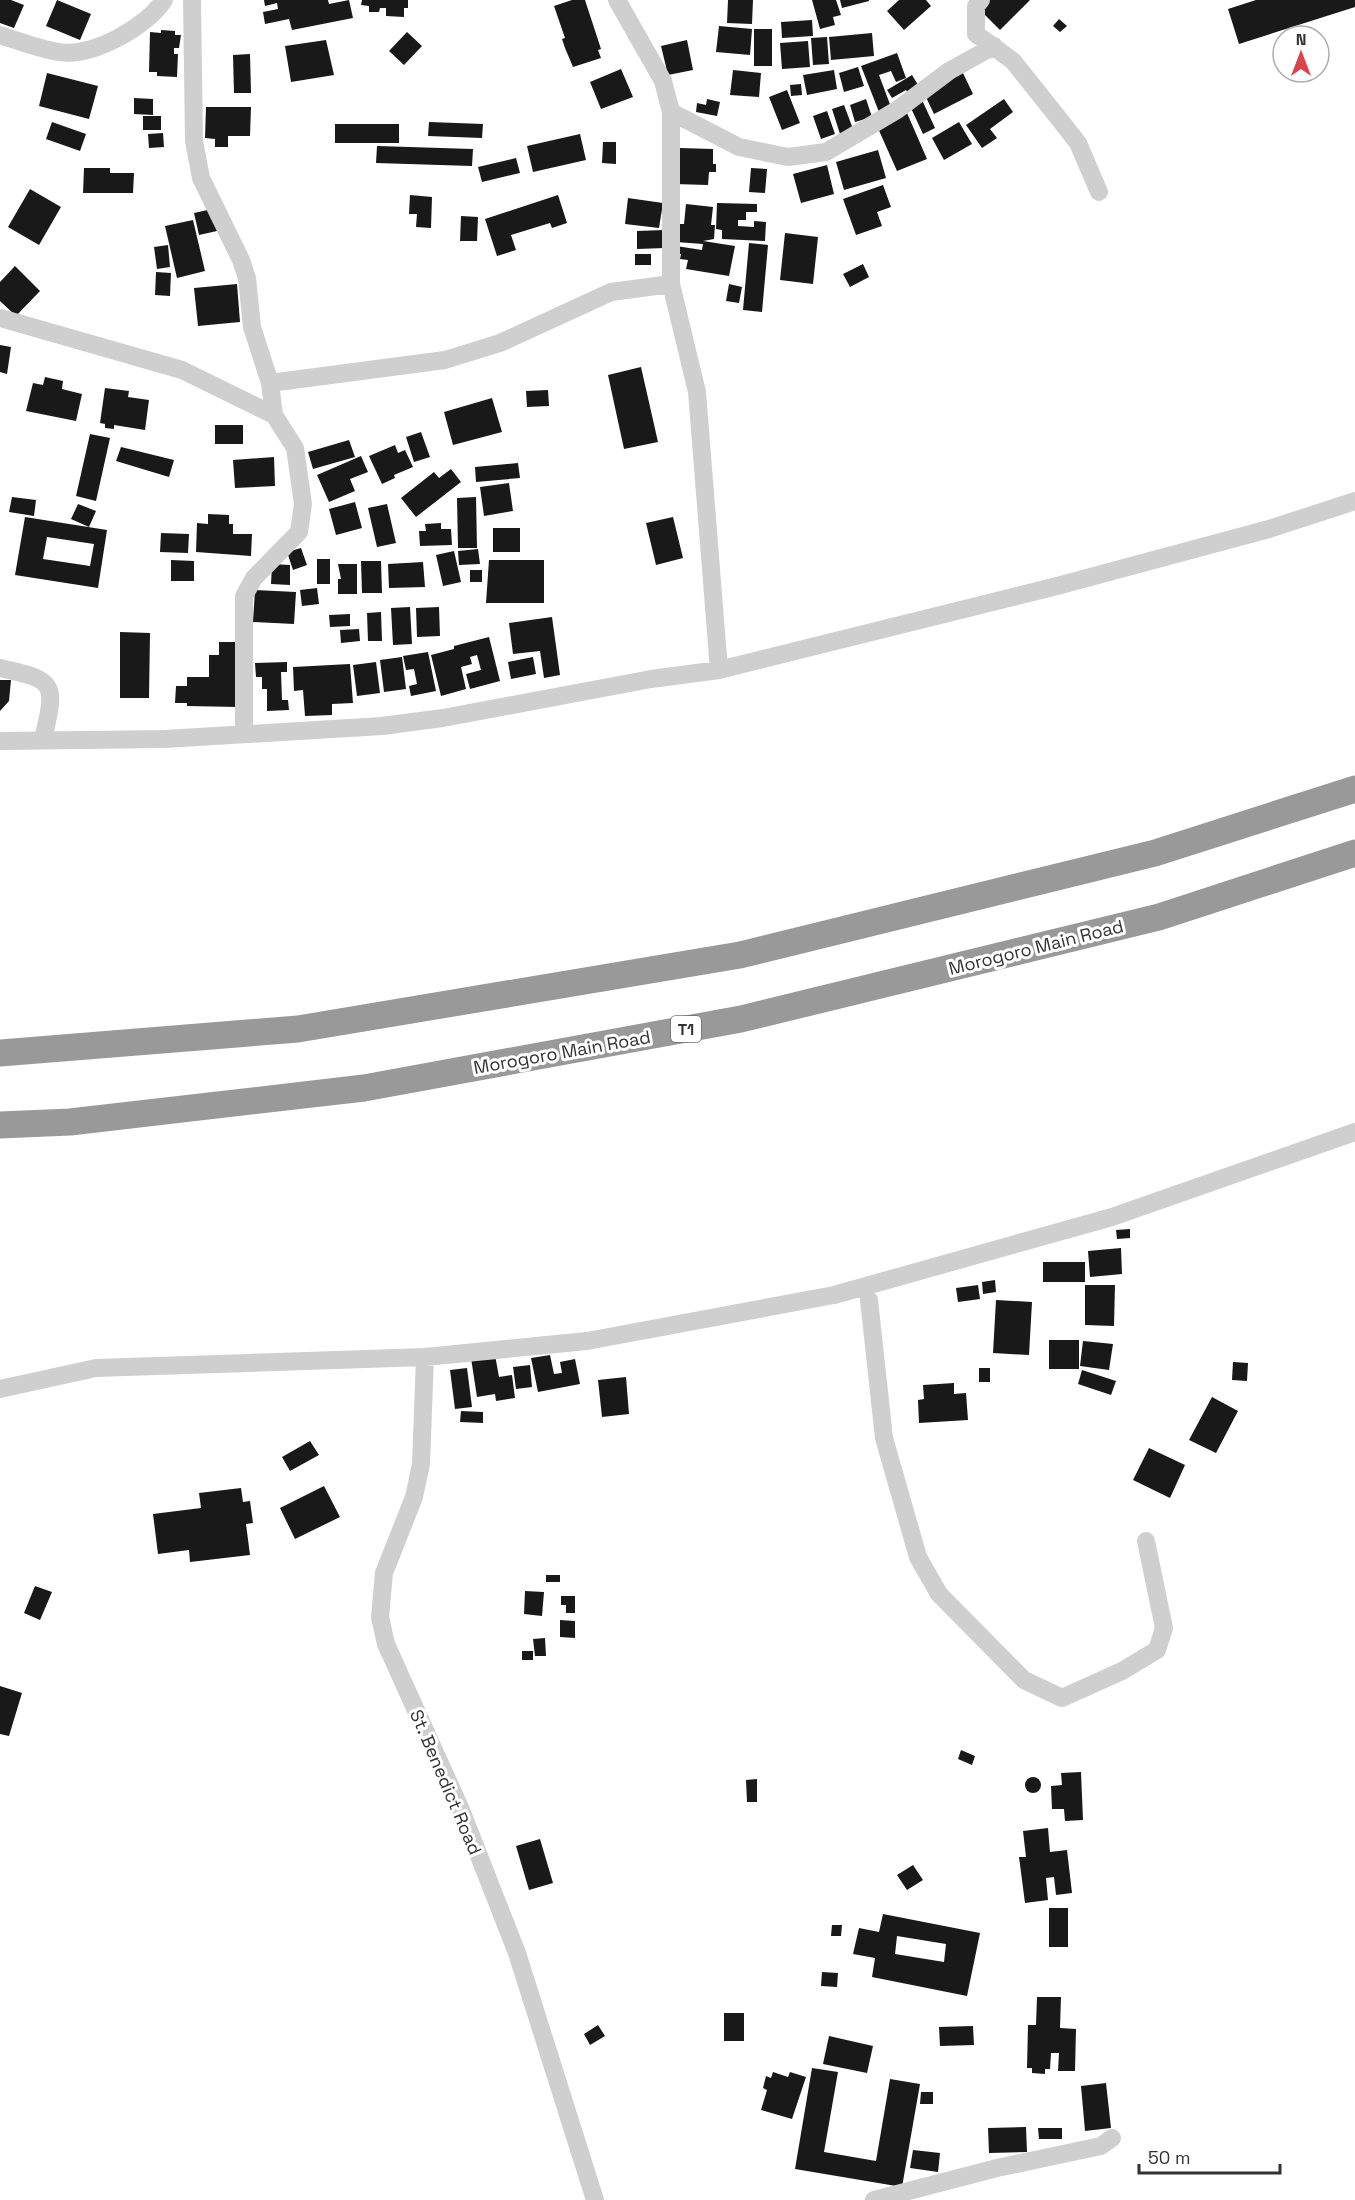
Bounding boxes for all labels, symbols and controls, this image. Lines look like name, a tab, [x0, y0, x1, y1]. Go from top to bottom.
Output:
north arrow	[1271, 24, 1331, 84]
text: N	[1296, 29, 1306, 50]
street label: Morogoro Main Road	[946, 914, 1126, 980]
road number: T1	[671, 1016, 701, 1042]
street label: Morogoro Main Road	[472, 1025, 652, 1079]
street label: St. Benedict Road	[405, 1706, 487, 1858]
scale bar	[1139, 2137, 1280, 2175]
text: 50 m	[1148, 2146, 1190, 2169]

